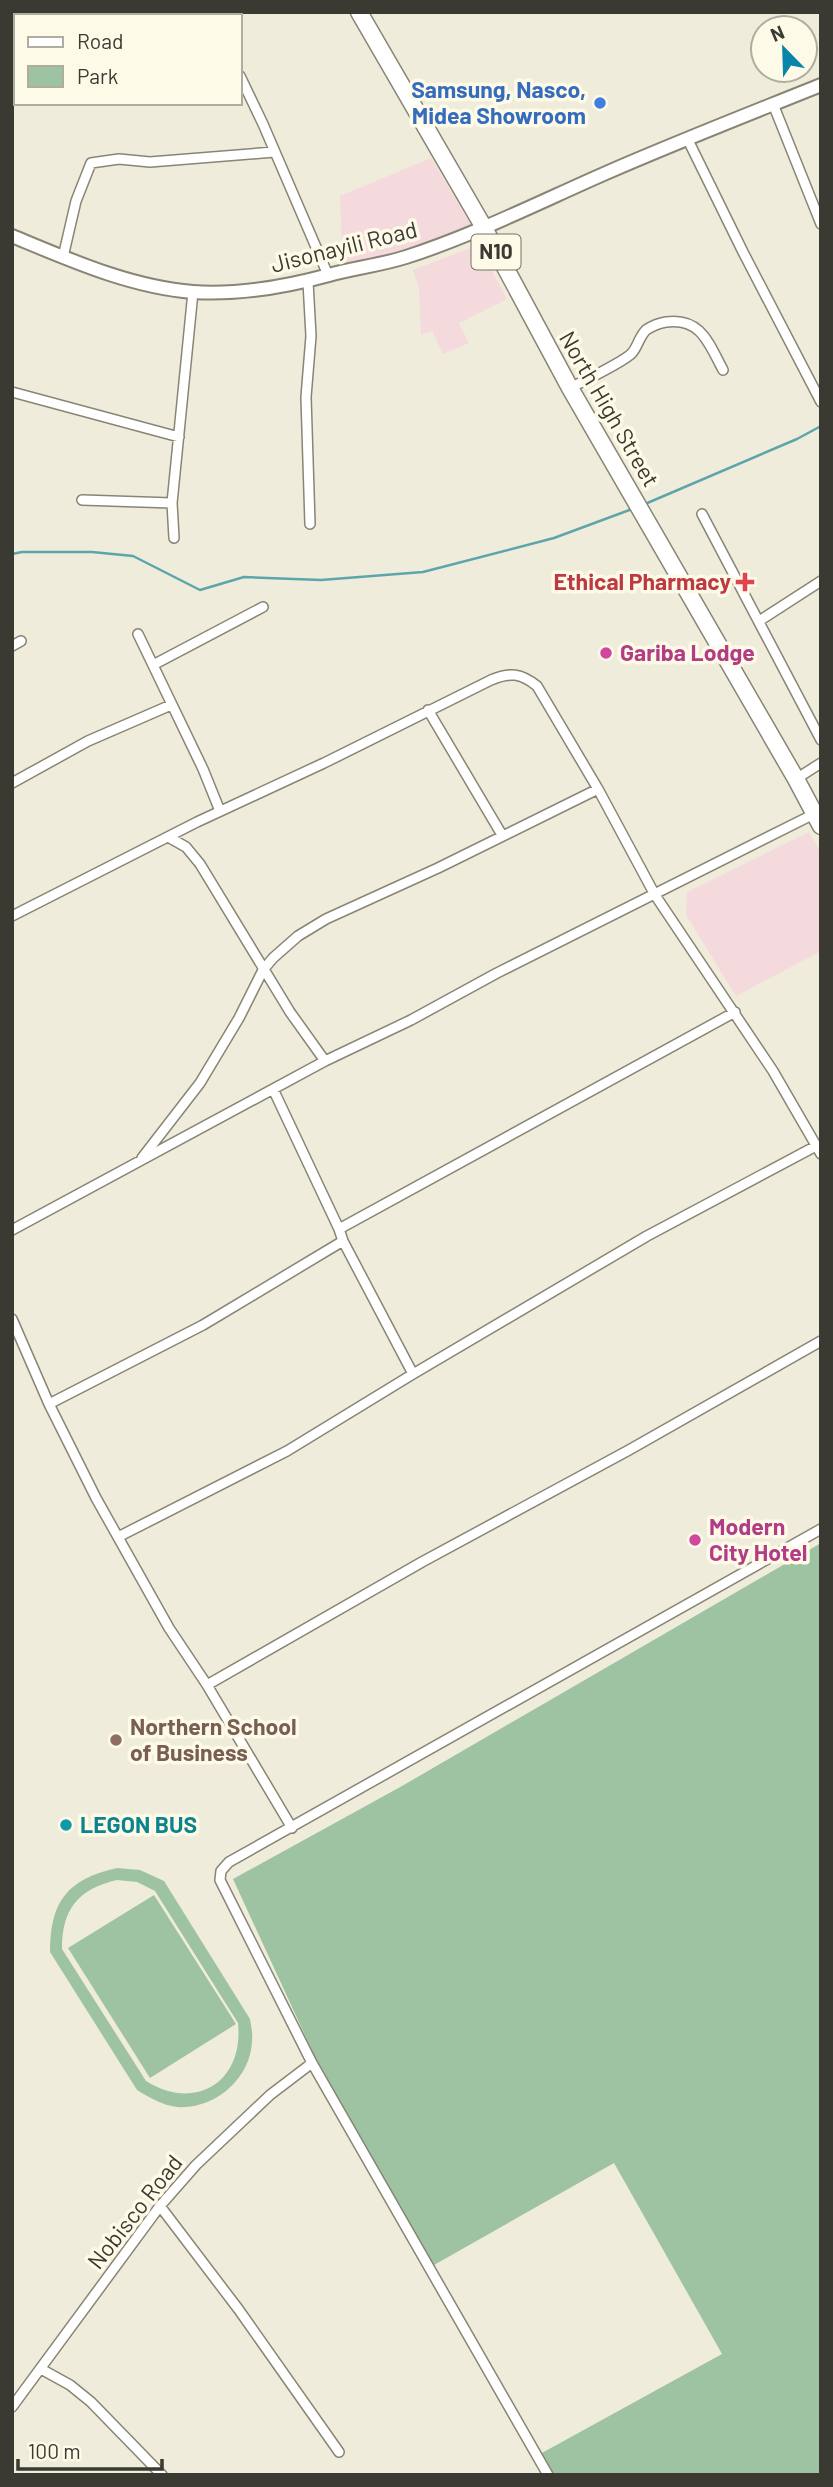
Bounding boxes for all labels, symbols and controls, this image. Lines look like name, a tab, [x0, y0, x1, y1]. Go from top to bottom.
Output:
legend	[14, 14, 242, 105]
north arrow	[749, 14, 819, 84]
text: N	[767, 20, 787, 46]
text: Road	[77, 28, 123, 53]
text: Park	[77, 63, 118, 88]
place label: Samsung, Nasco, Midea Showroom	[411, 75, 586, 129]
marker: Samsung, Nasco, Midea Showroom	[592, 95, 608, 111]
street label: Jisonayili Road	[268, 214, 420, 278]
road number: N10	[472, 234, 520, 270]
street label: North High Street	[554, 326, 666, 491]
place label: Ethical Pharmacy	[553, 567, 731, 595]
marker: Ethical Pharmacy	[737, 574, 753, 590]
place label: Gariba Lodge	[620, 638, 755, 666]
marker: Gariba Lodge	[598, 645, 614, 661]
place label: Modern City Hotel	[709, 1512, 807, 1566]
marker: Modern City Hotel	[687, 1532, 703, 1548]
place label: Northern School of Business	[130, 1712, 297, 1766]
marker: Northern School of Business	[108, 1732, 124, 1748]
place label: LEGON BUS	[80, 1810, 197, 1838]
marker: LEGON BUS	[58, 1817, 74, 1833]
street label: Nobisco Road	[81, 2149, 188, 2274]
scale bar	[18, 2428, 161, 2472]
text: 100 m	[28, 2438, 81, 2463]

